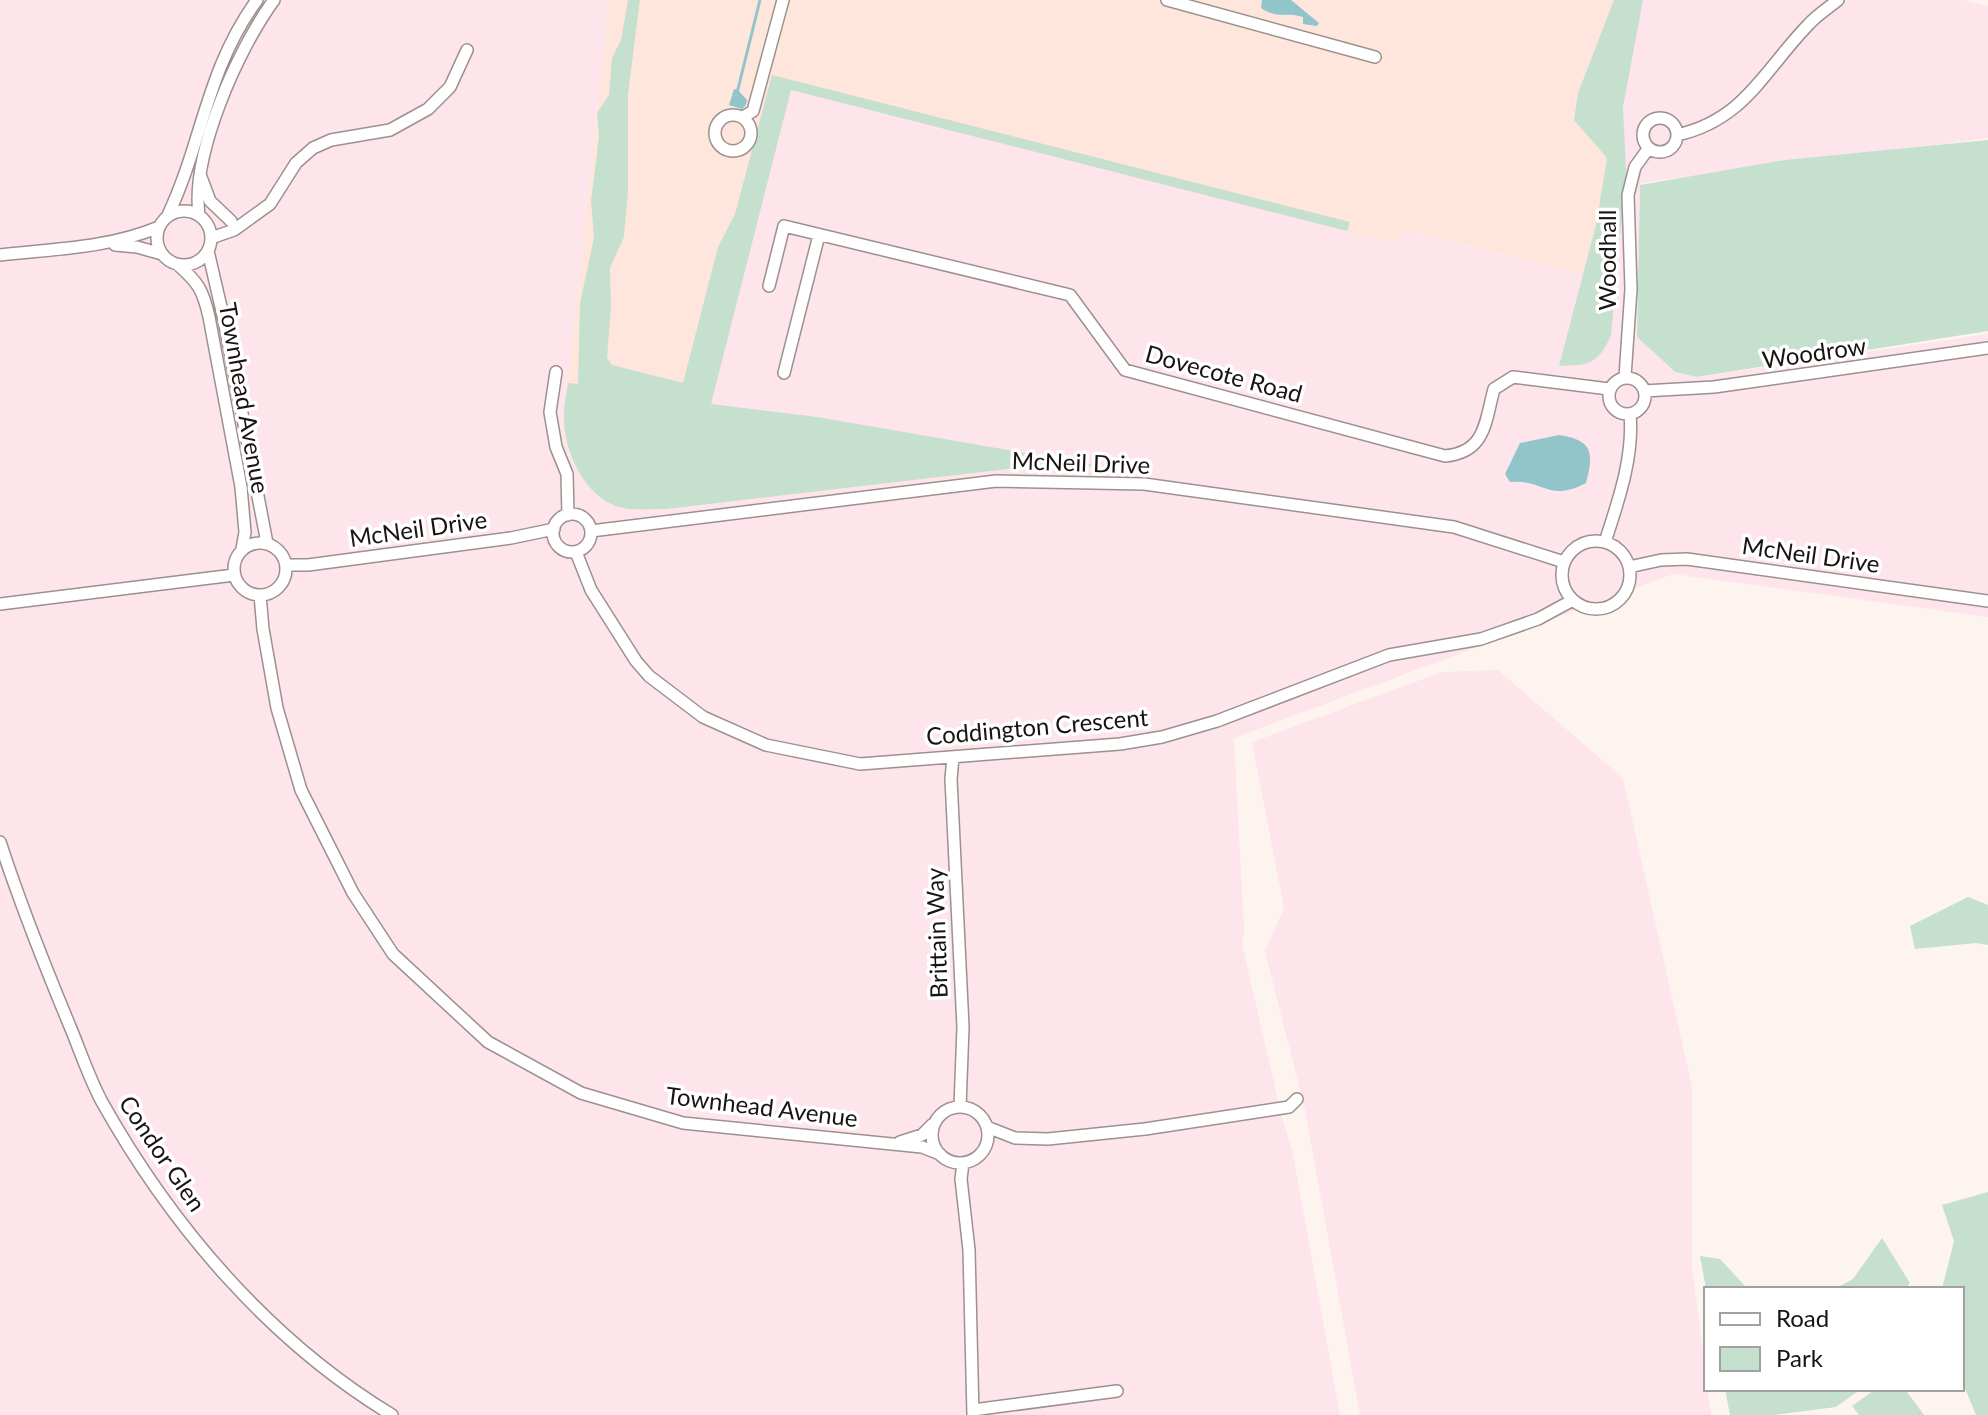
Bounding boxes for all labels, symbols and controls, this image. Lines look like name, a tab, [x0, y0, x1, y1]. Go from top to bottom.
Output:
street label: Woodhall	[1592, 210, 1621, 310]
street label: Townhead Avenue	[214, 300, 276, 496]
street label: Woodrow	[1760, 330, 1868, 374]
street label: Dovecote Road	[1142, 338, 1306, 408]
street label: McNeil Drive	[1011, 445, 1151, 479]
street label: McNeil Drive	[347, 504, 489, 552]
street label: McNeil Drive	[1740, 530, 1882, 578]
street label: Coddington Crescent	[925, 702, 1150, 750]
street label: Brittain Way	[919, 867, 953, 999]
street label: Townhead Avenue	[664, 1080, 860, 1132]
street label: Condor Glen	[114, 1090, 212, 1216]
legend	[1704, 1287, 1964, 1391]
text: Road	[1776, 1303, 1829, 1332]
text: Park	[1776, 1343, 1824, 1372]

